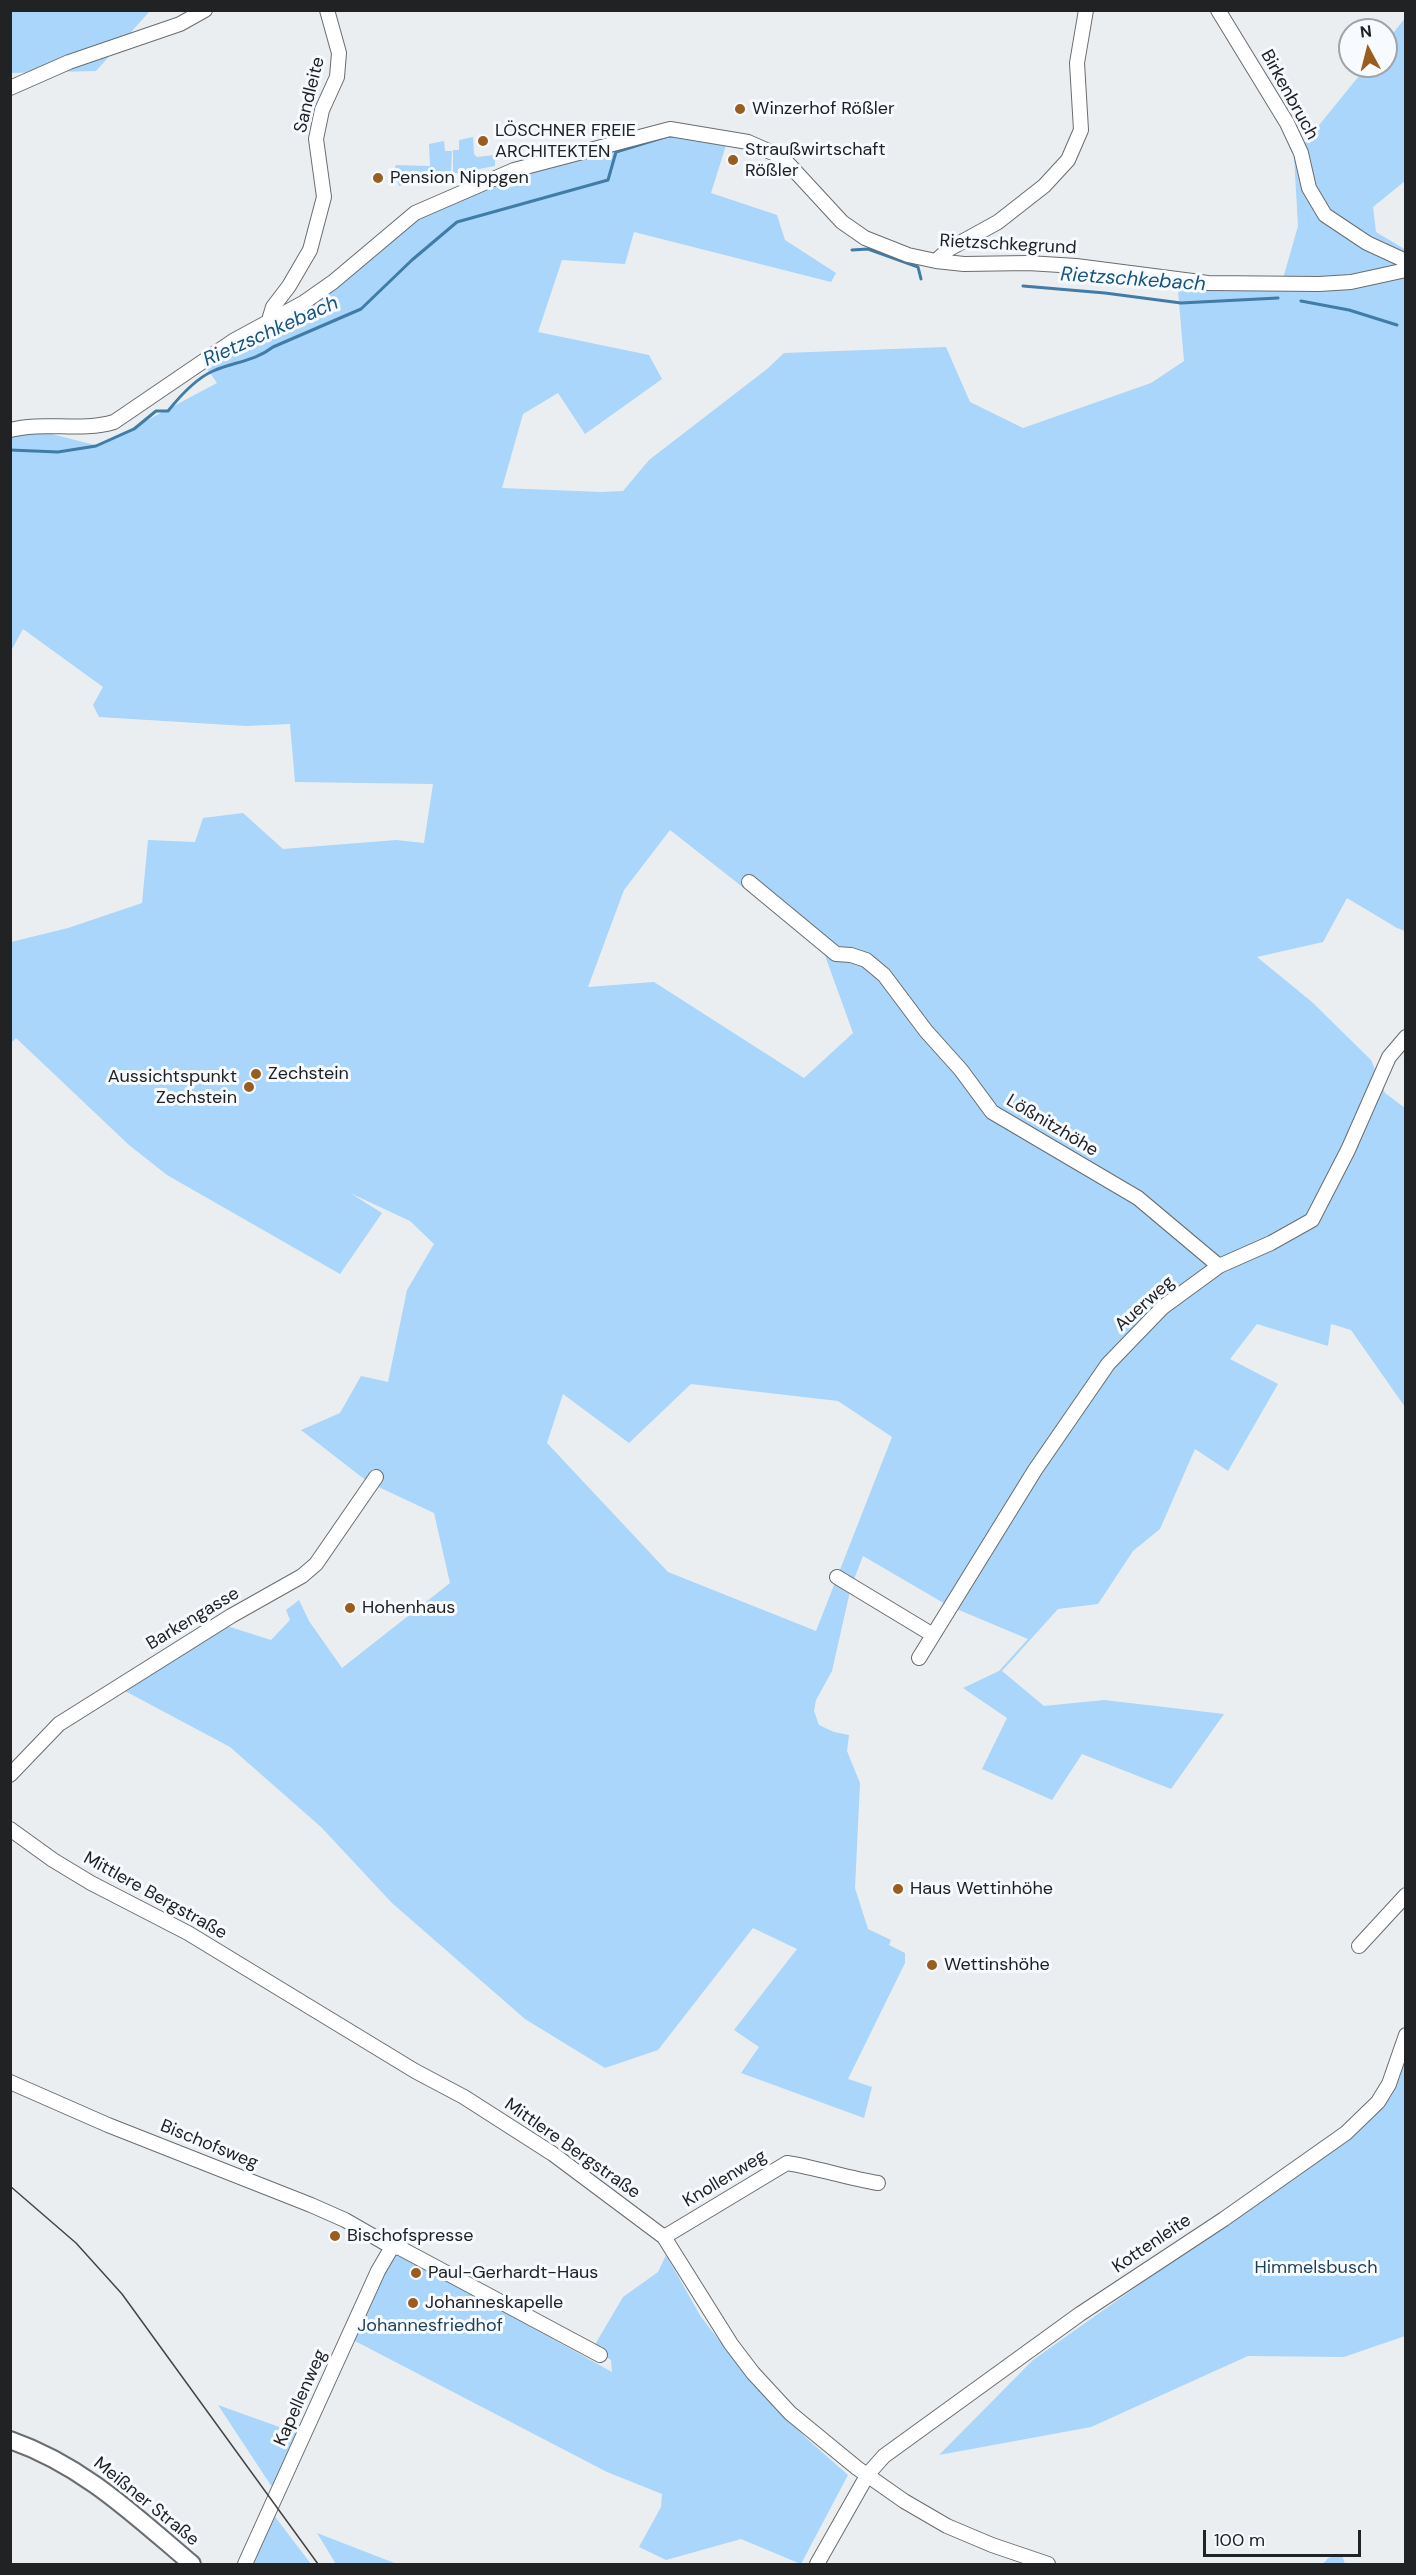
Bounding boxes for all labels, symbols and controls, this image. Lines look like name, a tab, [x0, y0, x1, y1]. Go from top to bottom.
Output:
north arrow	[1338, 18, 1398, 78]
text: N	[1359, 20, 1373, 43]
street label: Birkenbruch	[1255, 46, 1323, 144]
street label: Sandleite	[290, 55, 330, 135]
place label: Winzerhof Rößler	[752, 98, 895, 120]
marker: Winzerhof Rößler	[733, 102, 747, 116]
place label: LÖSCHNER FREIE ARCHITEKTEN	[495, 120, 636, 162]
marker: LÖSCHNER FREIE ARCHITEKTEN	[476, 134, 490, 148]
place label: Straußwirtschaft Rößler	[745, 139, 886, 182]
marker: Straußwirtschaft Rößler	[726, 153, 740, 167]
place label: Pension Nippgen	[390, 167, 529, 189]
marker: Pension Nippgen	[371, 171, 385, 185]
street label: Rietzschkegrund	[939, 231, 1077, 259]
water label: Rietzschkebach	[1060, 263, 1206, 297]
water label: Rietzschkebach	[200, 291, 342, 373]
place label: Zechstein	[268, 1063, 349, 1085]
place label: Aussichtspunkt Zechstein	[108, 1066, 237, 1108]
marker: Zechstein	[249, 1067, 263, 1081]
marker: Aussichtspunkt Zechstein	[242, 1080, 256, 1094]
street label: Lößnitzhöhe	[1002, 1090, 1102, 1162]
street label: Auerweg	[1111, 1272, 1179, 1336]
street label: Barkengasse	[143, 1583, 243, 1655]
place label: Hohenhaus	[362, 1597, 455, 1619]
marker: Hohenhaus	[343, 1601, 357, 1615]
street label: Mittlere Bergstraße	[79, 1848, 231, 1944]
place label: Haus Wettinhöhe	[910, 1878, 1053, 1900]
marker: Haus Wettinhöhe	[891, 1882, 905, 1896]
place label: Wettinshöhe	[944, 1954, 1050, 1976]
marker: Wettinshöhe	[925, 1958, 939, 1972]
street label: Mittlere Bergstraße	[500, 2094, 644, 2204]
street label: Bischofsweg	[157, 2116, 261, 2174]
street label: Knollenweg	[679, 2146, 771, 2212]
street label: Kottenleite	[1109, 2210, 1195, 2278]
place label: Bischofspresse	[347, 2225, 473, 2247]
marker: Bischofspresse	[328, 2229, 342, 2243]
park label: Himmelsbusch	[1254, 2257, 1378, 2279]
place label: Paul-Gerhardt-Haus	[428, 2262, 598, 2284]
marker: Paul-Gerhardt-Haus	[409, 2266, 423, 2280]
place label: Johanneskapelle	[425, 2292, 563, 2314]
marker: Johanneskapelle	[406, 2296, 420, 2310]
park label: Johannesfriedhof	[357, 2315, 503, 2337]
street label: Kapellenweg	[270, 2346, 332, 2450]
street label: Meißner Straße	[89, 2453, 203, 2551]
scale bar	[1206, 2518, 1364, 2556]
text: 100 m	[1214, 2528, 1265, 2552]

